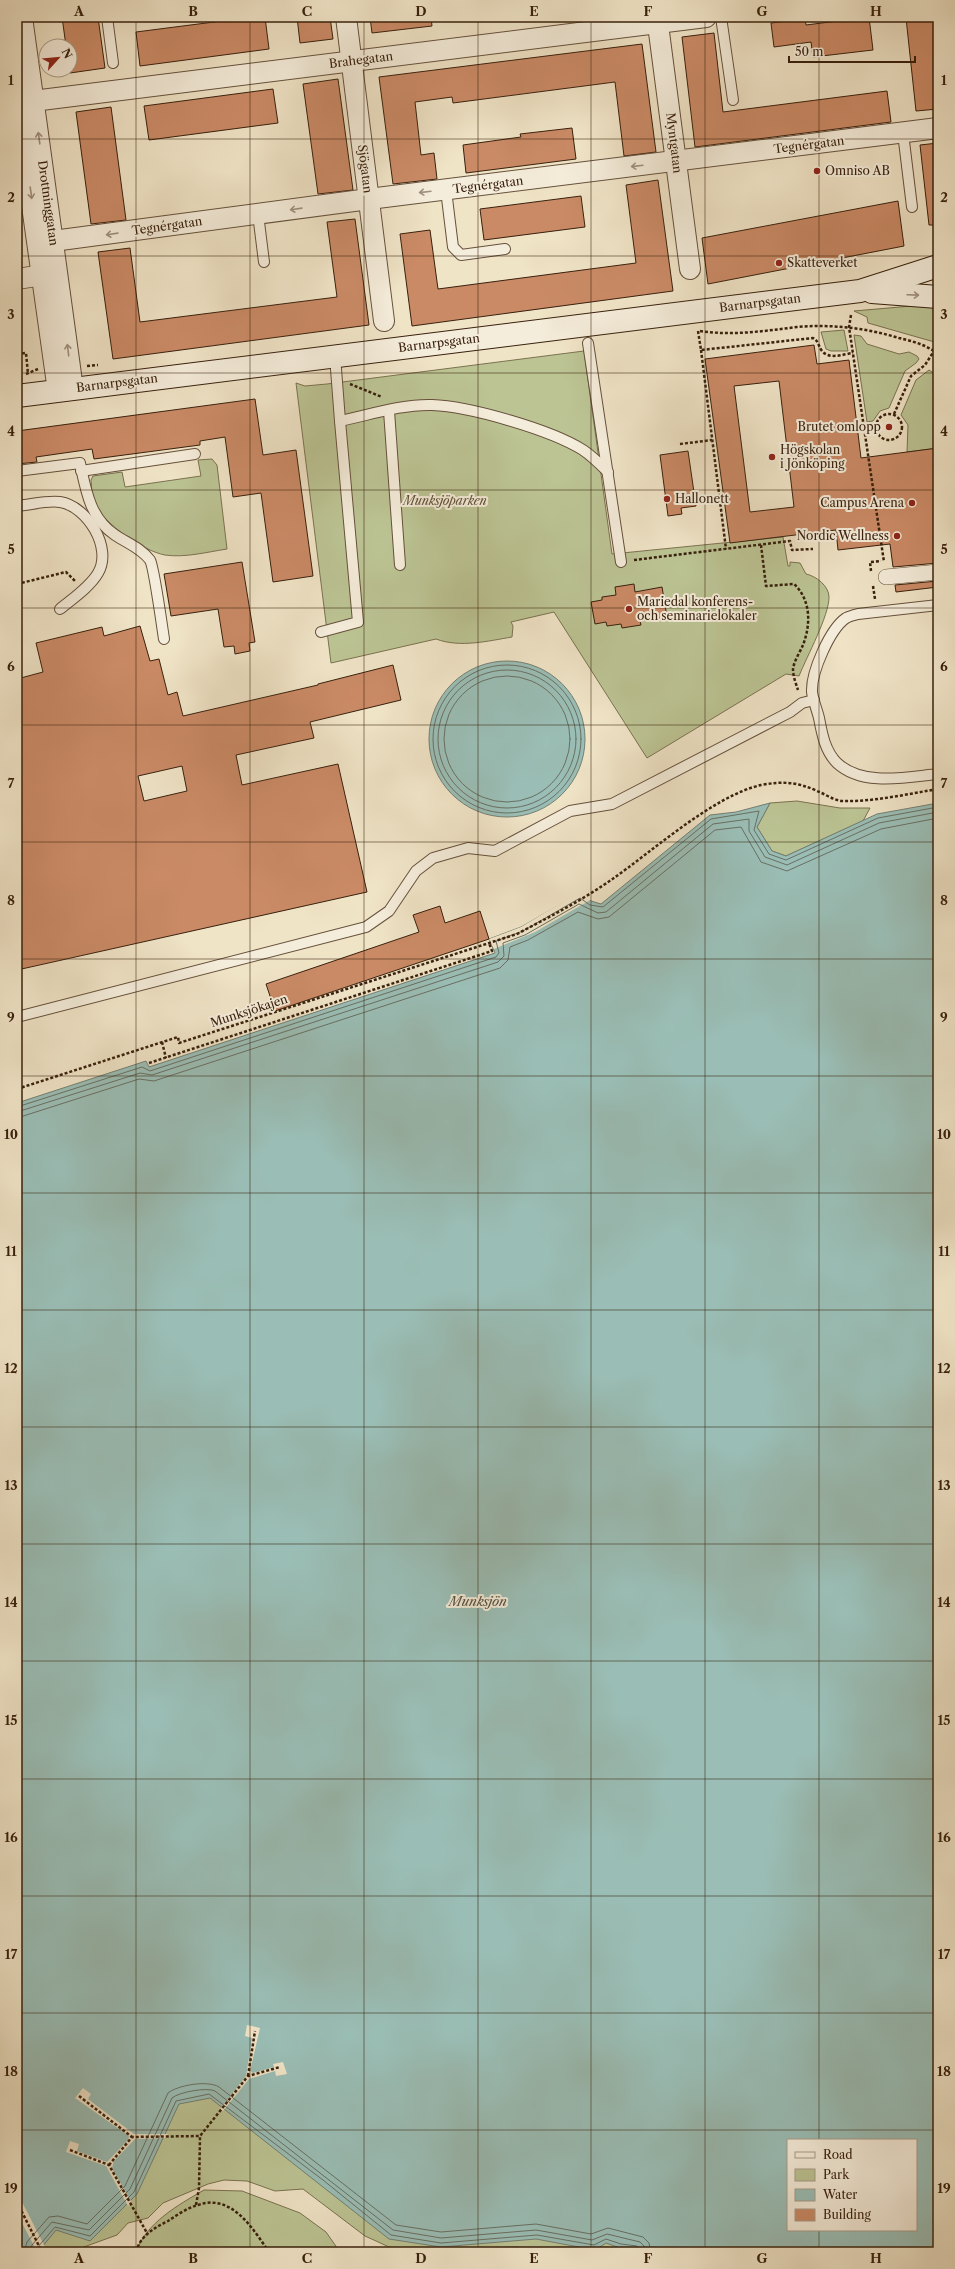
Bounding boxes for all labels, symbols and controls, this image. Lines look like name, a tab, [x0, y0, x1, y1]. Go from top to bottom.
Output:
text: A	[73, 3, 85, 19]
text: B	[188, 3, 198, 19]
text: C	[302, 3, 312, 19]
text: D	[415, 3, 427, 19]
text: E	[529, 3, 539, 19]
text: F	[644, 3, 653, 19]
text: G	[756, 3, 768, 19]
text: H	[870, 3, 882, 19]
north arrow	[38, 38, 78, 78]
scale bar	[789, 38, 915, 64]
text: 50 m	[795, 44, 824, 59]
text: N	[59, 46, 76, 61]
street label: Brahegatan	[328, 48, 394, 71]
text: 1	[8, 72, 14, 88]
text: 1	[941, 72, 947, 88]
street label: Myntgatan	[663, 112, 686, 175]
one-way arrow	[35, 132, 43, 145]
street label: Tegnérgatan	[773, 133, 845, 156]
street label: Sjögatan	[355, 144, 376, 194]
street label: Drottninggatan	[35, 159, 62, 247]
one-way arrow	[631, 162, 644, 170]
place label: Omniso AB	[825, 163, 890, 178]
marker: Omniso AB	[812, 166, 822, 176]
street label: Tegnérgatan	[452, 173, 524, 196]
one-way arrow	[27, 186, 35, 199]
text: 2	[7, 189, 15, 205]
one-way arrow	[419, 189, 432, 196]
text: 2	[940, 189, 948, 205]
one-way arrow	[290, 205, 303, 213]
street label: Tegnérgatan	[131, 213, 204, 238]
one-way arrow	[105, 230, 118, 238]
place label: Skatteverket	[787, 255, 858, 270]
marker: Skatteverket	[774, 258, 784, 268]
street label: Barnarpsgatan	[718, 290, 802, 315]
one-way arrow	[906, 291, 919, 299]
text: 3	[7, 306, 15, 322]
text: 3	[940, 306, 948, 322]
street label: Barnarpsgatan	[397, 330, 481, 355]
one-way arrow	[64, 344, 71, 357]
street label: Barnarpsgatan	[75, 370, 159, 395]
place label: Brutet omlopp	[798, 419, 881, 434]
marker: Brutet omlopp	[884, 422, 894, 432]
text: 4	[7, 423, 15, 439]
text: 4	[940, 423, 948, 439]
place label: Högskolan i Jönköping	[780, 442, 845, 471]
marker: Högskolan i Jönköping	[767, 452, 777, 462]
place label: Hallonett	[675, 491, 729, 506]
park label: Munksjöparken	[401, 493, 487, 508]
marker: Hallonett	[662, 494, 672, 504]
place label: Campus Arena	[820, 495, 905, 510]
marker: Campus Arena	[907, 498, 917, 508]
place label: Nordic Wellness	[796, 528, 889, 543]
marker: Nordic Wellness	[892, 531, 902, 541]
text: 5	[7, 541, 15, 557]
text: 5	[940, 541, 948, 557]
place label: Mariedal konferens- och seminarielokaler	[637, 594, 757, 623]
marker: Mariedal konferens- och seminarielokaler	[624, 604, 634, 614]
text: 6	[7, 658, 15, 674]
text: 6	[940, 658, 948, 674]
text: 7	[8, 775, 15, 791]
text: 7	[941, 775, 948, 791]
text: 8	[7, 892, 15, 908]
text: 8	[940, 892, 948, 908]
street label: Munksjökajen	[208, 991, 290, 1030]
text: 9	[7, 1009, 15, 1025]
text: 9	[940, 1009, 948, 1025]
text: 10	[4, 1126, 18, 1142]
text: 10	[937, 1126, 951, 1142]
text: 11	[5, 1243, 17, 1259]
text: 11	[938, 1243, 950, 1259]
text: 12	[4, 1360, 18, 1376]
text: 12	[937, 1360, 951, 1376]
text: 13	[4, 1477, 18, 1493]
text: 13	[937, 1477, 951, 1493]
water label: Munksjön	[447, 1593, 507, 1609]
text: 14	[4, 1594, 18, 1610]
text: 14	[937, 1594, 951, 1610]
text: 15	[4, 1712, 18, 1728]
text: 15	[937, 1712, 951, 1728]
text: 16	[4, 1829, 18, 1845]
text: 16	[937, 1829, 951, 1845]
text: 17	[5, 1946, 18, 1962]
text: 17	[938, 1946, 951, 1962]
text: 18	[4, 2063, 18, 2079]
text: 18	[937, 2063, 951, 2079]
legend	[787, 2139, 917, 2231]
text: Road	[823, 2147, 853, 2162]
text: Park	[823, 2167, 850, 2182]
text: 19	[4, 2180, 18, 2196]
text: 19	[937, 2180, 951, 2196]
text: Water	[822, 2187, 857, 2202]
text: Building	[823, 2207, 871, 2222]
text: A	[73, 2250, 85, 2266]
text: B	[188, 2250, 198, 2266]
text: C	[302, 2250, 312, 2266]
text: D	[415, 2250, 427, 2266]
text: E	[529, 2250, 539, 2266]
text: F	[644, 2250, 653, 2266]
text: G	[756, 2250, 768, 2266]
text: H	[870, 2250, 882, 2266]

